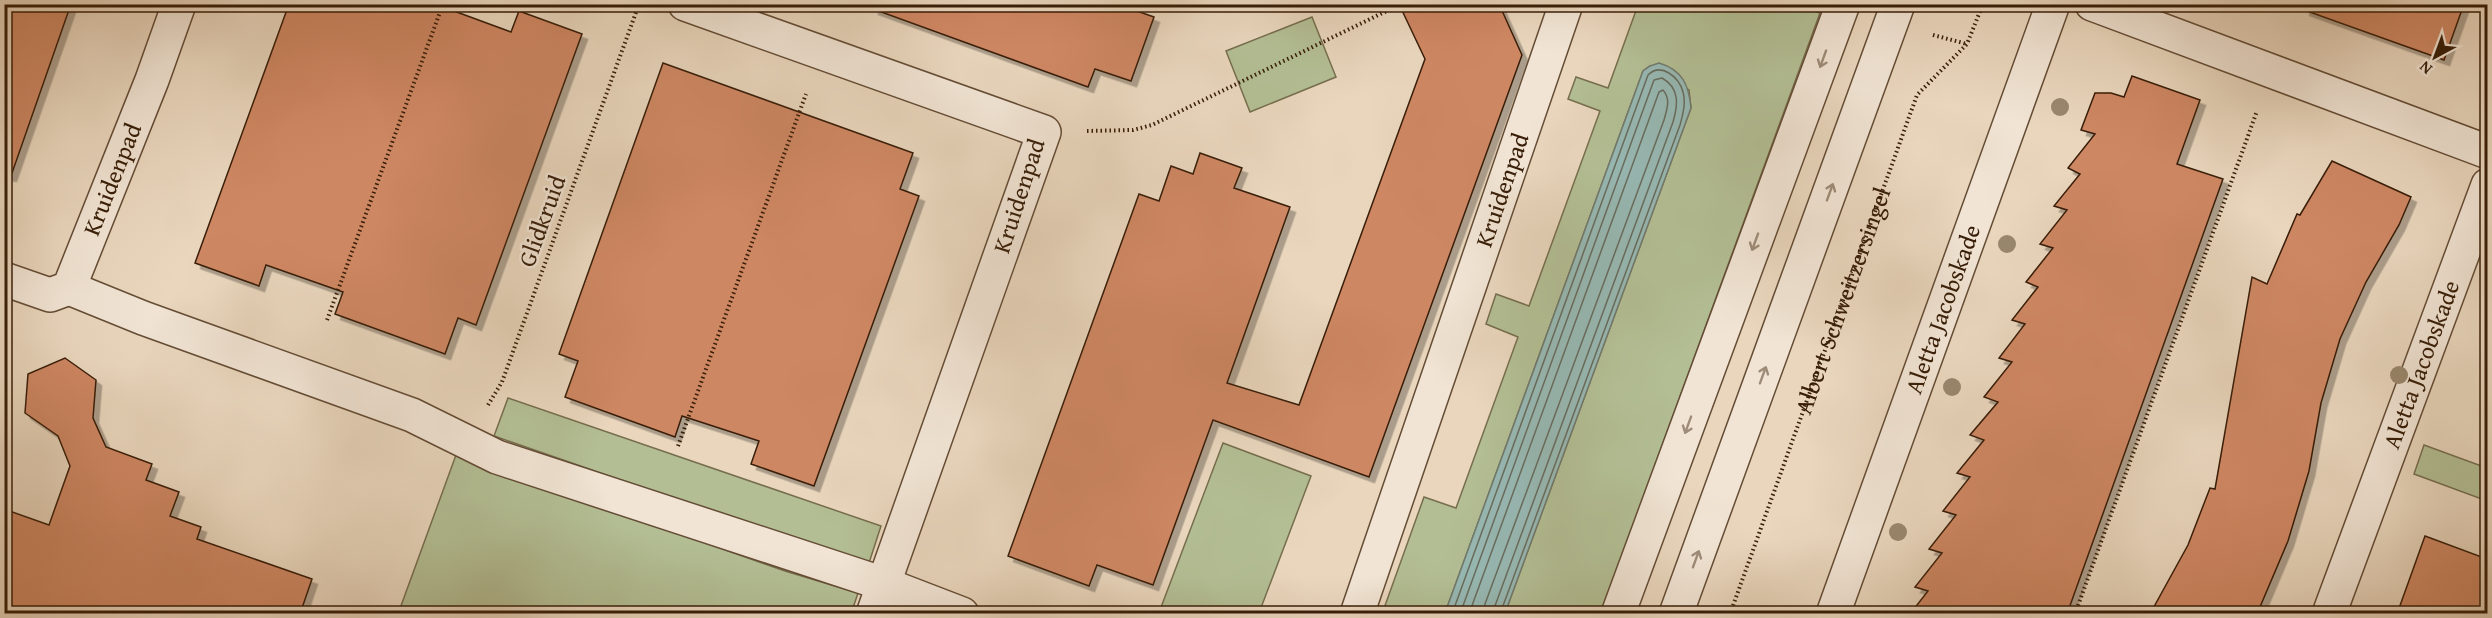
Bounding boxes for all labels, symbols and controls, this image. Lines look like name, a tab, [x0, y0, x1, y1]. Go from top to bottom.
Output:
north arrow	[2405, 27, 2465, 87]
one-way arrow	[1816, 50, 1827, 68]
text: N	[2413, 56, 2437, 81]
street label: Kruidenpad	[74, 117, 150, 241]
street label: Kruidenpad	[1466, 128, 1538, 252]
street label: Kruidenpad	[984, 134, 1054, 258]
street label: Glidkruid	[509, 170, 574, 271]
street label: Albert Schweitzersingel	[1786, 182, 1899, 419]
one-way arrow	[1825, 183, 1836, 202]
street label: Aletta Jacobskade	[1896, 220, 1989, 398]
one-way arrow	[1749, 233, 1760, 251]
street label: Aletta Jacobskade	[2374, 275, 2468, 454]
one-way arrow	[1758, 367, 1769, 385]
one-way arrow	[1681, 415, 1692, 434]
one-way arrow	[1691, 550, 1702, 568]

